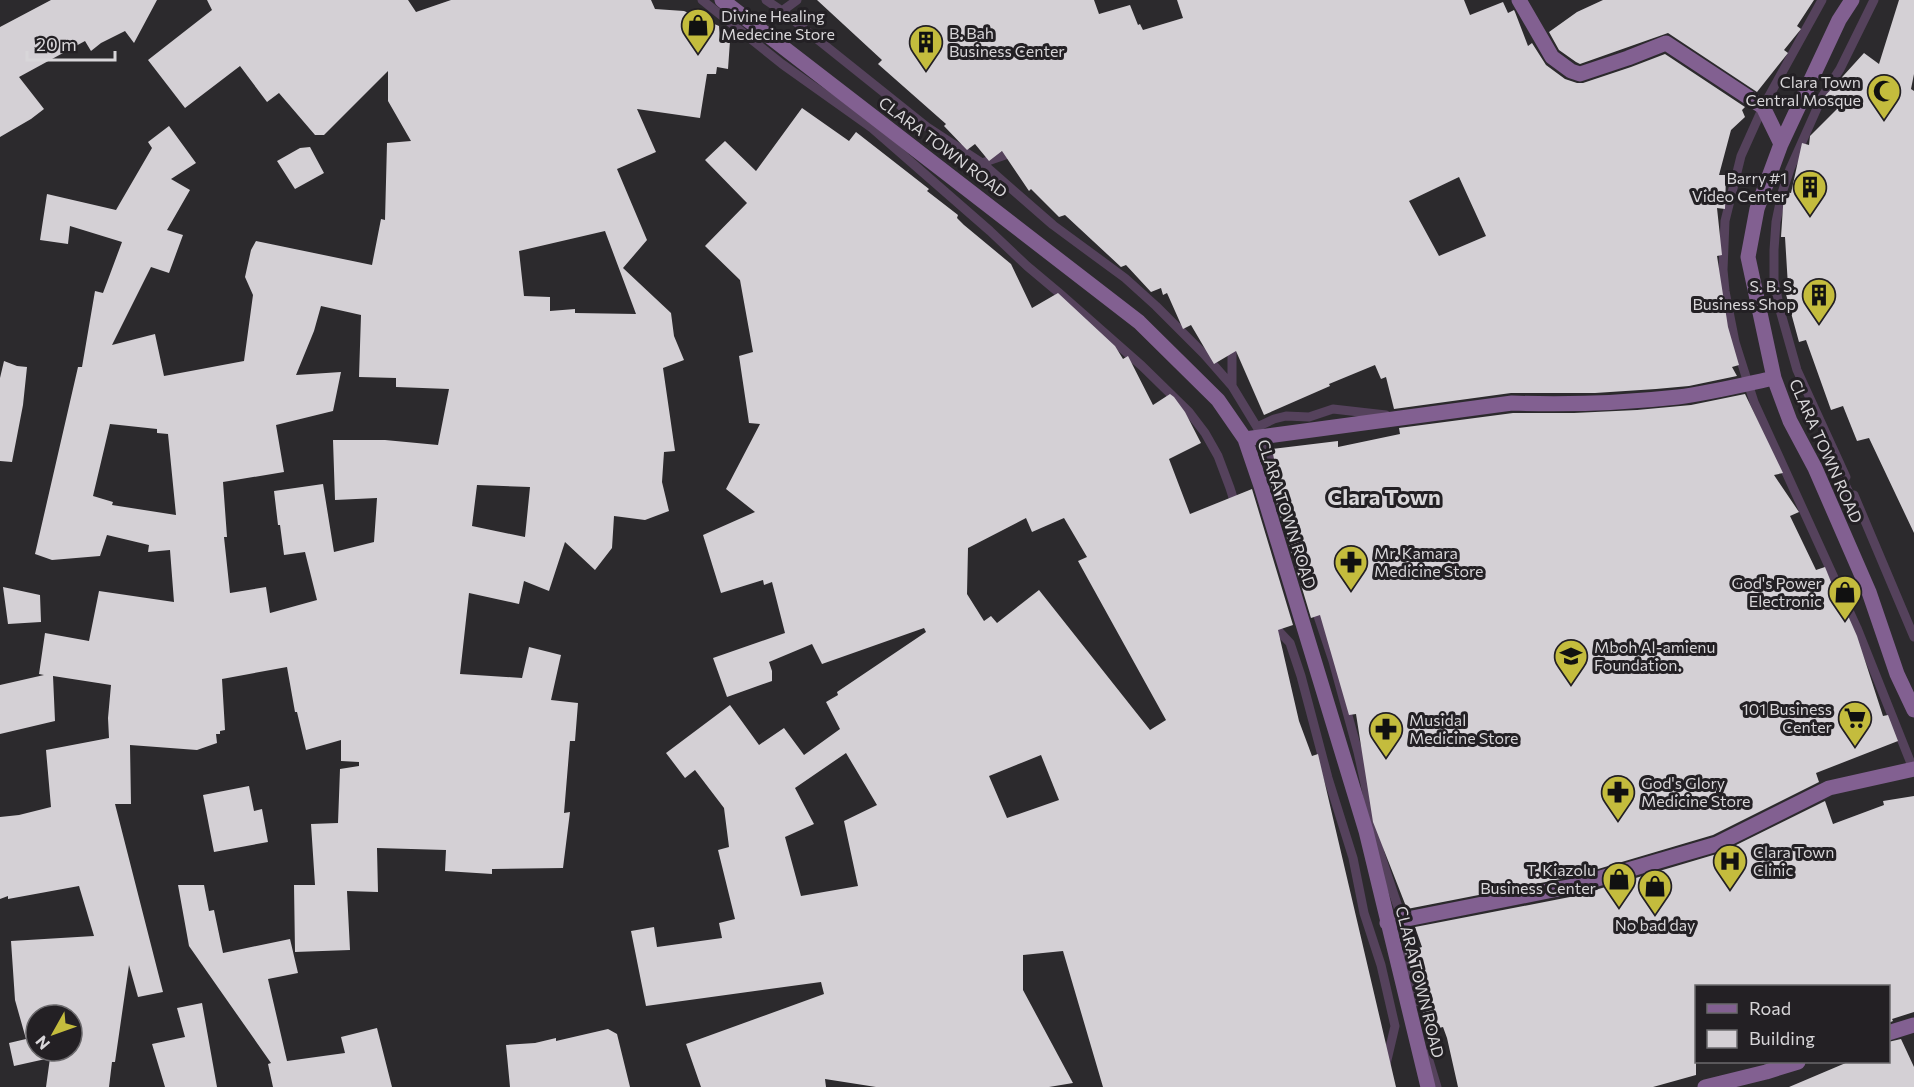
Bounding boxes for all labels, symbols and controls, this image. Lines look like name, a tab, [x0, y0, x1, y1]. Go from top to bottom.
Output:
place label: Divine Healing Medecine Store	[721, 6, 835, 43]
shop icon: Divine Healing Medecine Store	[680, 7, 716, 54]
place label: B. Bah Business Center	[949, 23, 1065, 60]
scale bar	[27, 24, 116, 62]
building icon: B. Bah Business Center	[908, 24, 944, 71]
text: 20 m	[36, 33, 77, 55]
place label: Clara Town Central Mosque	[1745, 72, 1861, 109]
mosque icon: Clara Town Central Mosque	[1866, 73, 1902, 120]
street label: CLARA TOWN ROAD	[875, 92, 1011, 201]
place label: Barry #1 Video Center	[1692, 168, 1788, 205]
building icon: Barry #1 Video Center	[1792, 169, 1828, 216]
place label: S. B. S. Business Shop	[1693, 276, 1796, 313]
building icon: S. B. S. Business Shop	[1801, 277, 1837, 324]
street label: CLARA TOWN ROAD	[1786, 376, 1867, 526]
street label: CLARA TOWN ROAD	[1254, 437, 1321, 591]
district label: Clara Town	[1327, 483, 1441, 510]
place label: Mr. Kamara Medicine Store	[1374, 543, 1484, 580]
pharmacy icon: Mr. Kamara Medicine Store	[1333, 544, 1369, 591]
place label: God's Power Electronic	[1732, 573, 1823, 610]
shop icon: God's Power Electronic	[1827, 574, 1863, 621]
place label: Mboh Al-amienu Foundation.	[1594, 637, 1715, 674]
school or university icon: Mboh Al-amienu Foundation.	[1553, 638, 1589, 685]
place label: 101 Business Center	[1742, 699, 1833, 736]
supermarket icon: 101 Business Center	[1837, 700, 1873, 747]
place label: Musidal Medicine Store	[1409, 710, 1519, 747]
pharmacy icon: Musidal Medicine Store	[1368, 711, 1404, 758]
place label: God's Glory Medicine Store	[1641, 773, 1751, 810]
pharmacy icon: God's Glory Medicine Store	[1600, 774, 1636, 821]
place label: Clara Town Clinic	[1753, 842, 1834, 879]
hospital icon: Clara Town Clinic	[1712, 843, 1748, 890]
place label: T. Kiazolu Business Center	[1480, 860, 1597, 897]
shop icon: T. Kiazolu Business Center	[1601, 861, 1637, 908]
shop icon: No bad day	[1637, 868, 1673, 915]
street label: CLARA TOWN ROAD	[1392, 904, 1449, 1060]
place label: No bad day	[1615, 915, 1695, 934]
legend	[1695, 985, 1890, 1063]
text: Road	[1749, 997, 1791, 1019]
north arrow	[24, 1003, 84, 1063]
text: Building	[1749, 1027, 1815, 1049]
text: N	[31, 1032, 53, 1054]

